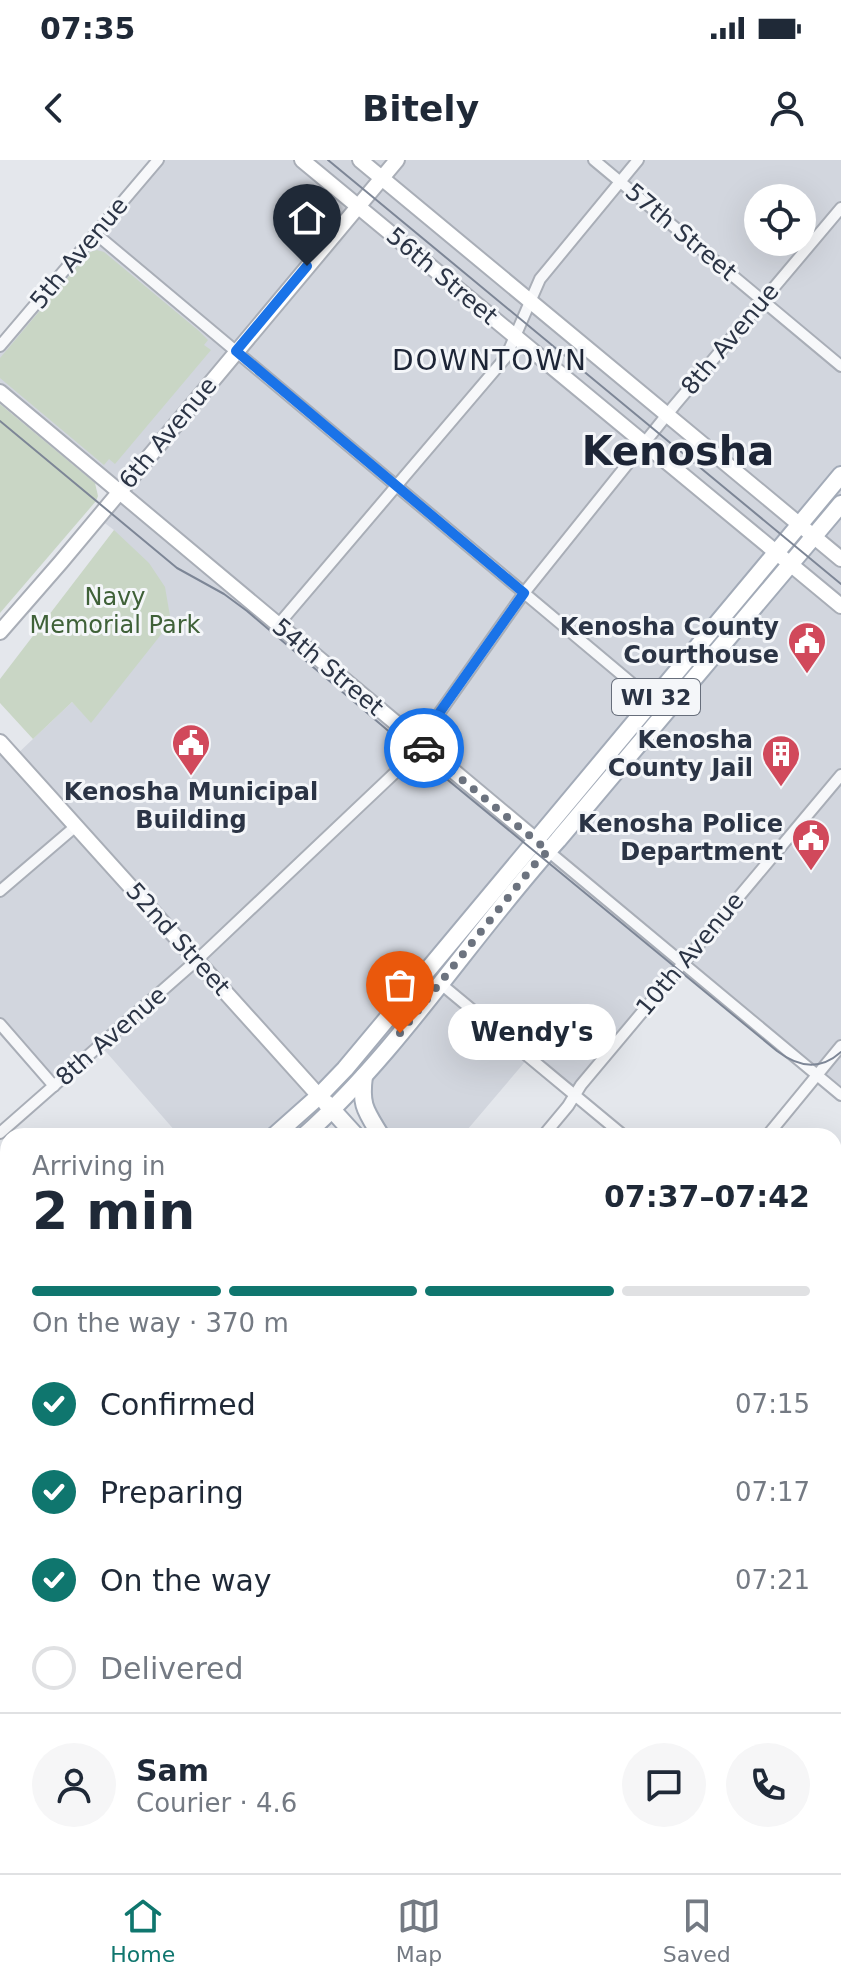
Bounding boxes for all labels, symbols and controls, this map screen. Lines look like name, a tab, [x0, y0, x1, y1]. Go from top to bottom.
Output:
text: 07:35	[40, 11, 136, 46]
icon: back	[32, 86, 76, 130]
icon: person	[765, 86, 809, 130]
text: Bitely	[362, 88, 479, 129]
street label: 57th Street	[620, 178, 742, 286]
pin	[273, 184, 341, 266]
map controls	[744, 184, 816, 256]
button: locate	[744, 184, 816, 256]
street label: 5th Avenue	[24, 192, 134, 314]
icon: home	[285, 196, 329, 240]
street label: 56th Street	[381, 222, 503, 330]
street label: 8th Avenue	[675, 278, 785, 400]
district label: DOWNTOWN	[392, 344, 588, 377]
street label: 6th Avenue	[113, 372, 223, 494]
district label: Kenosha	[582, 428, 774, 474]
park label: Navy Memorial Park	[30, 583, 201, 639]
street label: 54th Street	[267, 613, 389, 721]
place label: Kenosha County Courthouse	[560, 613, 779, 669]
public building icon: Kenosha County Courthouse	[786, 620, 828, 675]
road number: WI 32	[612, 679, 700, 715]
courier	[384, 708, 464, 788]
public building icon: Kenosha Municipal Building	[170, 722, 212, 777]
icon: car	[402, 726, 446, 770]
place label: Kenosha County Jail	[608, 726, 753, 782]
building icon: Kenosha County Jail	[760, 733, 802, 788]
place label: Kenosha Municipal Building	[64, 778, 318, 834]
place label: Kenosha Police Department	[578, 810, 783, 866]
public building icon: Kenosha Police Department	[790, 817, 832, 872]
street label: 52nd Street	[120, 877, 236, 1001]
street label: 10th Avenue	[630, 887, 750, 1021]
pin	[366, 951, 434, 1033]
icon: bag	[378, 963, 422, 1007]
street label: 8th Avenue	[50, 981, 172, 1091]
callout: Wendy's	[448, 1005, 616, 1061]
text: Wendy's	[471, 1017, 593, 1047]
text: Arriving in	[32, 1151, 166, 1181]
text: 07:37–07:42	[604, 1179, 810, 1214]
text: 2 min	[32, 1181, 195, 1241]
text: On the way · 370 m	[32, 1308, 289, 1338]
icon: check	[32, 1382, 76, 1426]
text: Confirmed	[100, 1387, 256, 1422]
text: 07:15	[735, 1389, 810, 1419]
icon: check	[32, 1470, 76, 1514]
text: Preparing	[100, 1475, 244, 1510]
text: 07:17	[735, 1477, 810, 1507]
icon: check	[32, 1558, 76, 1602]
text: On the way	[100, 1563, 272, 1598]
text: 07:21	[735, 1565, 810, 1595]
text: Delivered	[100, 1651, 244, 1686]
button: person	[32, 1743, 116, 1827]
button: chat	[622, 1743, 706, 1827]
button: phone	[726, 1743, 810, 1827]
text: Sam	[136, 1753, 209, 1788]
text: Courier · 4.6	[136, 1788, 297, 1818]
tab: Home	[110, 1894, 175, 1967]
tab: Map	[396, 1894, 442, 1967]
tab: Saved	[663, 1894, 731, 1967]

